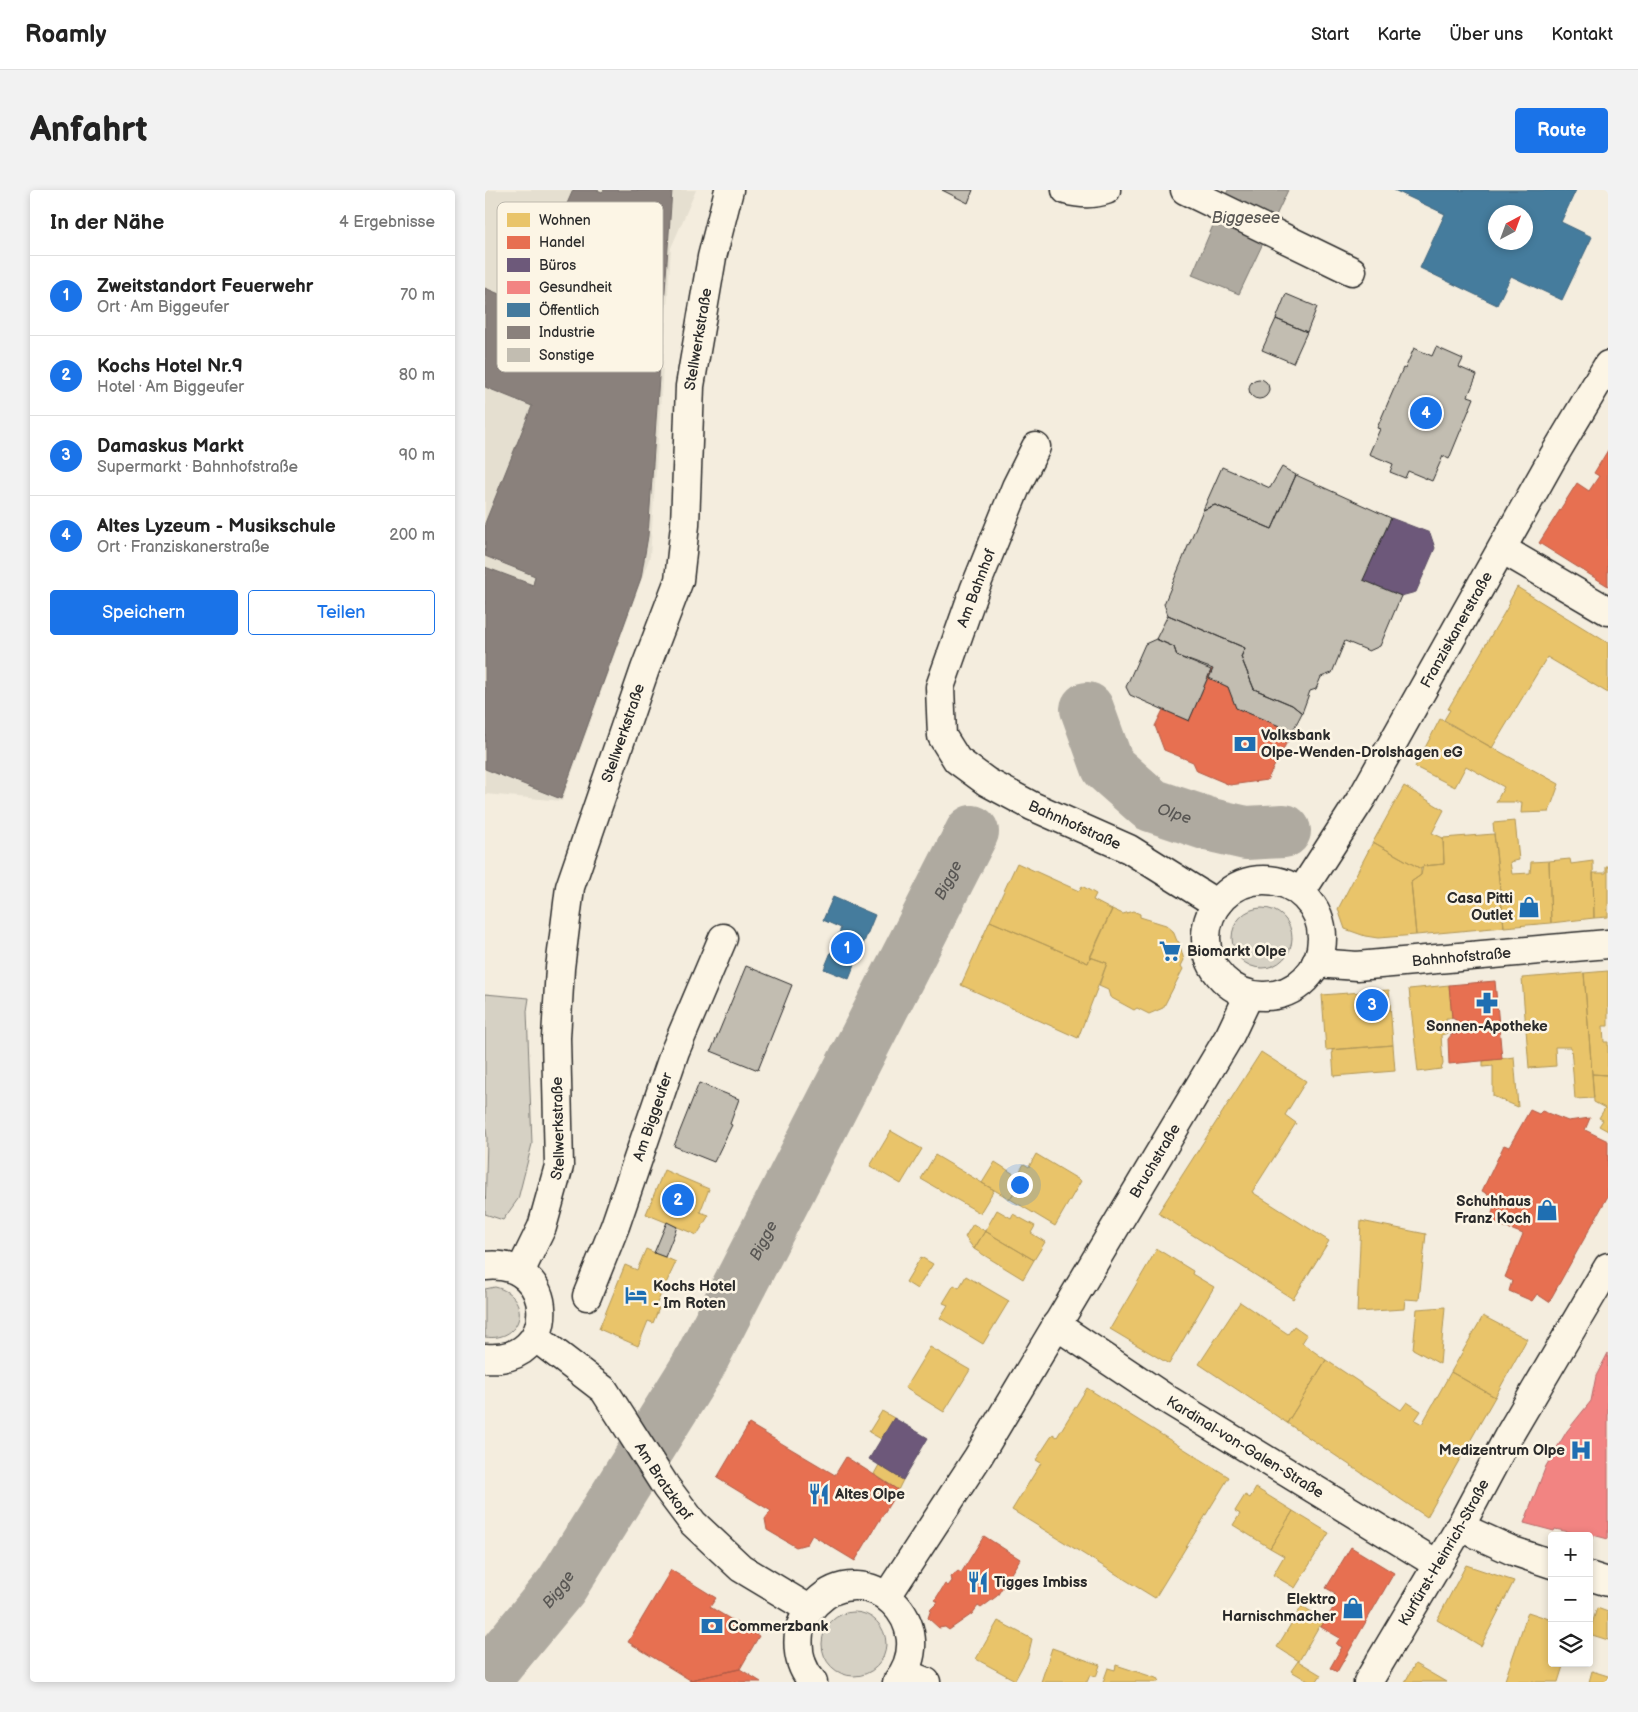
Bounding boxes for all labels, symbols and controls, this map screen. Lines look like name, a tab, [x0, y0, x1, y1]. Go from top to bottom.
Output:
text: Roamly	[25, 20, 106, 49]
text: Start	[1311, 24, 1349, 45]
text: Karte	[1377, 24, 1421, 45]
text: Über uns	[1449, 24, 1523, 45]
text: Kontakt	[1551, 24, 1613, 45]
button: Route	[1515, 108, 1608, 153]
text: Anfahrt	[30, 109, 148, 152]
legend	[497, 202, 663, 372]
north arrow	[1488, 205, 1533, 250]
water label: Biggesee	[1212, 209, 1280, 228]
text: In der Nähe	[50, 210, 164, 235]
text: Wohnen	[539, 212, 591, 229]
text: 4 Ergebnisse	[339, 213, 435, 232]
text: Handel	[539, 234, 585, 251]
text: Büros	[539, 257, 576, 274]
text: Zweitstandort Feuerwehr	[97, 275, 313, 298]
text: Gesundheit	[539, 279, 613, 296]
text: 1	[63, 286, 69, 305]
text: 70 m	[400, 286, 435, 305]
street label: Stellwerkstraße	[680, 286, 717, 392]
text: Ort · Am Biggeufer	[97, 298, 229, 317]
text: Öffentlich	[539, 301, 600, 319]
text: Industrie	[539, 324, 595, 341]
text: Sonstige	[539, 347, 594, 364]
text: Kochs Hotel Nr.9	[97, 355, 243, 378]
text: 2	[61, 366, 71, 385]
text: 80 m	[399, 366, 435, 385]
text: Hotel · Am Biggeufer	[97, 378, 244, 397]
pin: 4	[1410, 394, 1442, 432]
text: Damaskus Markt	[97, 435, 244, 458]
text: 3	[61, 446, 71, 465]
text: 90 m	[399, 446, 435, 465]
text: Supermarkt · Bahnhofstraße	[97, 458, 298, 477]
text: Altes Lyzeum - Musikschule	[97, 515, 336, 538]
text: 4	[61, 526, 71, 545]
text: 200 m	[389, 526, 435, 545]
text: Ort · Franziskanerstraße	[97, 538, 270, 557]
street label: Am Bahnhof	[953, 546, 1000, 630]
street label: Franziskanerstraße	[1416, 568, 1497, 691]
button: Speichern	[50, 590, 238, 635]
button: Teilen	[248, 590, 435, 635]
street label: Stellwerkstraße	[598, 681, 649, 785]
place label: Volksbank Olpe-Wenden-Drolshagen eG	[1261, 726, 1463, 762]
bank icon: Volksbank Olpe-Wenden-Drolshagen eG	[1232, 731, 1258, 757]
street label: Bahnhofstraße	[1025, 797, 1124, 854]
water label: Olpe	[1155, 800, 1194, 829]
water label: Bigge	[931, 858, 967, 903]
place label: Casa Pitti Outlet	[1447, 889, 1513, 925]
shop icon: Casa Pitti Outlet	[1516, 894, 1542, 920]
pin: 1	[831, 929, 863, 967]
supermarket icon: Biomarkt Olpe	[1157, 938, 1183, 964]
place label: Biomarkt Olpe	[1187, 942, 1287, 961]
street label: Bahnhofstraße	[1411, 944, 1512, 971]
pin: 3	[1356, 986, 1388, 1024]
pharmacy icon: Sonnen-Apotheke	[1474, 990, 1500, 1016]
place label: Sonnen-Apotheke	[1426, 1017, 1548, 1036]
street label: Am Biggeufer	[629, 1069, 677, 1164]
street label: Stellwerkstraße	[547, 1076, 569, 1182]
street label: Bruchstraße	[1126, 1120, 1185, 1202]
your location	[1007, 1172, 1033, 1198]
pin: 2	[662, 1181, 694, 1219]
place label: Schuhhaus Franz Koch	[1454, 1192, 1531, 1228]
shop icon: Schuhhaus Franz Koch	[1534, 1197, 1560, 1223]
water label: Bigge	[746, 1218, 782, 1264]
place label: Kochs Hotel - Im Roten	[653, 1277, 736, 1313]
hotel icon: Kochs Hotel - Im Roten	[623, 1282, 649, 1308]
street label: Kardinal-von-Galen-Straße	[1163, 1392, 1327, 1503]
hospital icon: Medizentrum Olpe	[1568, 1437, 1594, 1463]
street label: Am Bratzkopf	[630, 1439, 697, 1524]
place label: Medizentrum Olpe	[1439, 1441, 1565, 1460]
street label: Kurfürst-Heinrich-Straße	[1394, 1476, 1494, 1630]
restaurant icon: Altes Olpe	[806, 1481, 832, 1507]
place label: Altes Olpe	[834, 1485, 905, 1504]
map controls	[1548, 1532, 1593, 1667]
button: +	[1548, 1532, 1593, 1577]
water label: Bigge	[539, 1568, 579, 1612]
restaurant icon: Tigges Imbiss	[965, 1569, 991, 1595]
place label: Tigges Imbiss	[994, 1573, 1087, 1592]
button: −	[1548, 1577, 1593, 1622]
place label: Elektro Harnischmacher	[1222, 1590, 1337, 1626]
shop icon: Elektro Harnischmacher	[1340, 1595, 1366, 1621]
bank icon: Commerzbank	[699, 1613, 725, 1639]
place label: Commerzbank	[728, 1617, 829, 1636]
button: layers	[1548, 1622, 1593, 1667]

